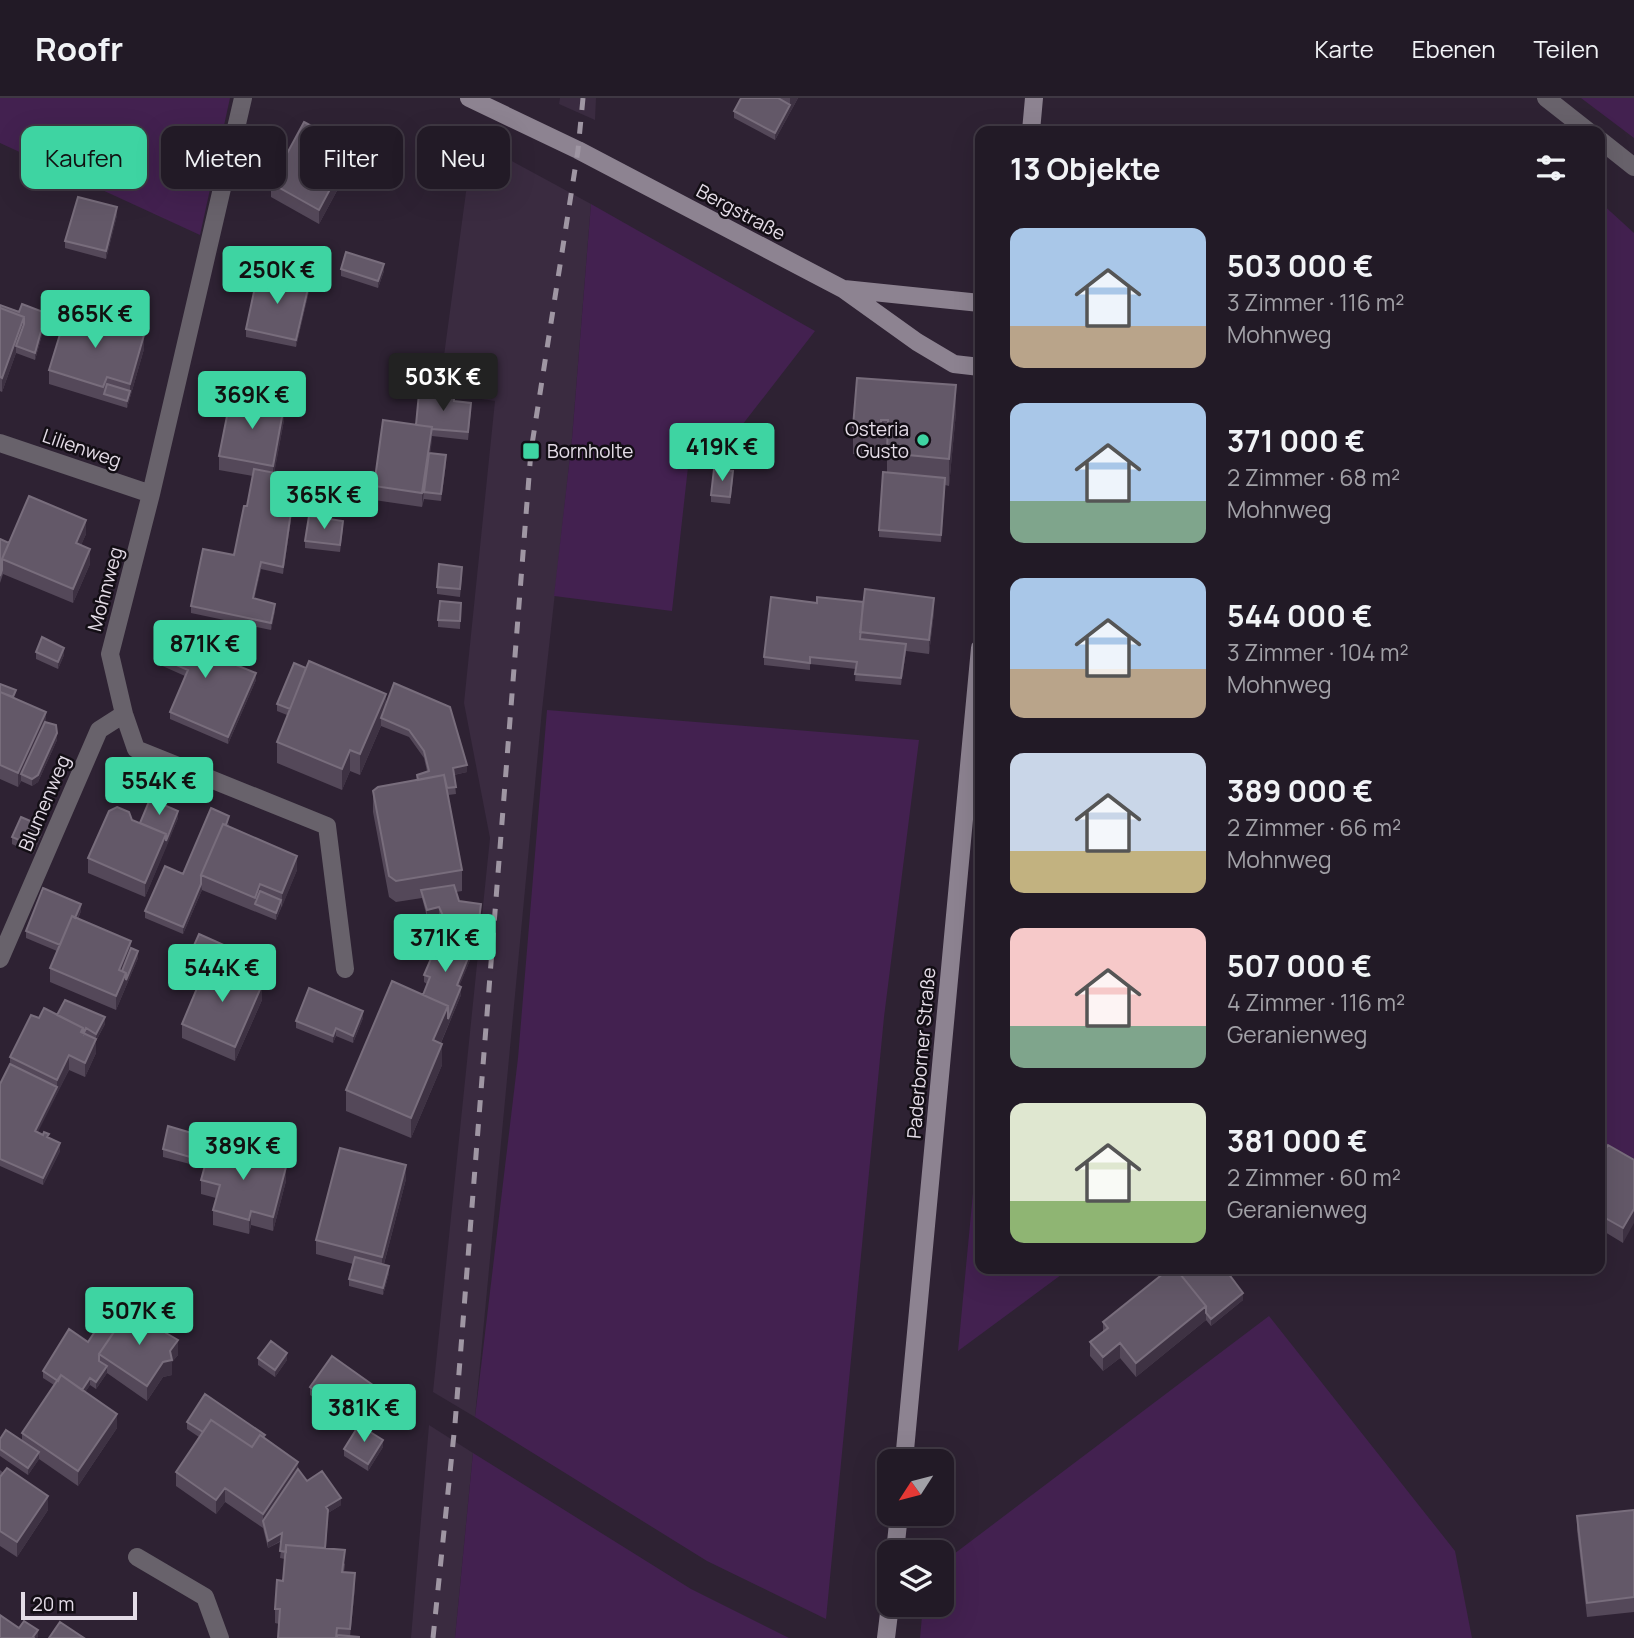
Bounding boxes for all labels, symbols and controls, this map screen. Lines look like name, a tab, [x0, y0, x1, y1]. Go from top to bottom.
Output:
text: Roofr	[35, 26, 123, 71]
text: Karte	[1314, 32, 1374, 65]
text: Ebenen	[1412, 32, 1495, 65]
text: Teilen	[1533, 32, 1599, 65]
chip: Kaufen	[21, 126, 147, 189]
chip: Mieten	[161, 126, 286, 189]
chip: Filter	[300, 126, 403, 189]
chip: Neu	[417, 126, 510, 189]
text: 13 Objekte	[1010, 148, 1161, 189]
icon: filters	[1532, 149, 1570, 187]
street label: Bergstraße	[692, 178, 790, 246]
text: 503 000 €	[1227, 245, 1373, 286]
pin: 250K €	[220, 246, 334, 306]
text: 250K €	[238, 253, 316, 285]
icon: home	[1066, 256, 1150, 340]
text: 3 Zimmer · 116 m²	[1227, 286, 1404, 318]
pin: 865K €	[38, 290, 152, 350]
text: 865K €	[57, 297, 133, 329]
text: Mohnweg	[1227, 318, 1332, 350]
pin: 503K €	[386, 354, 500, 413]
text: 503K €	[405, 360, 481, 392]
pin: 369K €	[195, 372, 309, 431]
text: 369K €	[214, 378, 290, 410]
place label: Osteria Gusto	[845, 416, 909, 464]
text: 371 000 €	[1227, 420, 1365, 461]
street label: Lilienweg	[39, 422, 125, 474]
pin: 419K €	[665, 424, 779, 483]
text: 419K €	[685, 430, 759, 462]
icon: home	[1066, 431, 1150, 515]
marker: Osteria Gusto	[915, 432, 931, 448]
place label: Bornholte	[547, 438, 633, 464]
marker: Bornholte	[521, 441, 541, 461]
text: 2 Zimmer · 68 m²	[1227, 461, 1400, 493]
pin: 365K €	[267, 472, 381, 531]
text: 365K €	[286, 478, 362, 510]
text: Mohnweg	[1227, 493, 1332, 525]
street label: Mohnweg	[81, 544, 129, 634]
text: 544 000 €	[1227, 595, 1372, 636]
icon: home	[1066, 606, 1150, 690]
pin: 871K €	[148, 620, 262, 680]
text: 871K €	[169, 627, 241, 659]
text: 3 Zimmer · 104 m²	[1227, 636, 1409, 668]
text: Mohnweg	[1227, 668, 1332, 700]
street label: Blumenweg	[12, 751, 76, 855]
pin: 554K €	[102, 758, 216, 817]
text: 554K €	[121, 764, 197, 796]
text: 389 000 €	[1227, 770, 1373, 811]
icon: home	[1066, 781, 1150, 865]
text: 2 Zimmer · 66 m²	[1227, 811, 1401, 843]
text: Mohnweg	[1227, 843, 1332, 875]
pin: 371K €	[388, 914, 502, 974]
text: 371K €	[410, 921, 480, 953]
pin: 544K €	[165, 944, 279, 1004]
text: 507 000 €	[1227, 945, 1372, 986]
text: 544K €	[184, 951, 260, 983]
icon: home	[1066, 956, 1150, 1040]
street label: Paderborner Straße	[901, 966, 941, 1140]
text: 4 Zimmer · 116 m²	[1227, 986, 1405, 1018]
text: Geranienweg	[1227, 1018, 1367, 1050]
text: 381 000 €	[1227, 1120, 1368, 1161]
pin: 389K €	[186, 1122, 300, 1182]
text: 389K €	[205, 1129, 281, 1161]
icon: home	[1066, 1131, 1150, 1215]
text: 2 Zimmer · 60 m²	[1227, 1161, 1401, 1193]
text: Geranienweg	[1227, 1193, 1367, 1225]
pin: 507K €	[82, 1288, 196, 1347]
text: 507K €	[101, 1294, 177, 1326]
pin: 381K €	[307, 1384, 421, 1444]
text: 381K €	[328, 1391, 400, 1423]
north arrow	[877, 1449, 954, 1526]
map controls	[877, 1449, 954, 1617]
button: layers	[877, 1540, 954, 1617]
scale bar	[21, 1589, 136, 1621]
text: 20 m	[32, 1591, 74, 1617]

